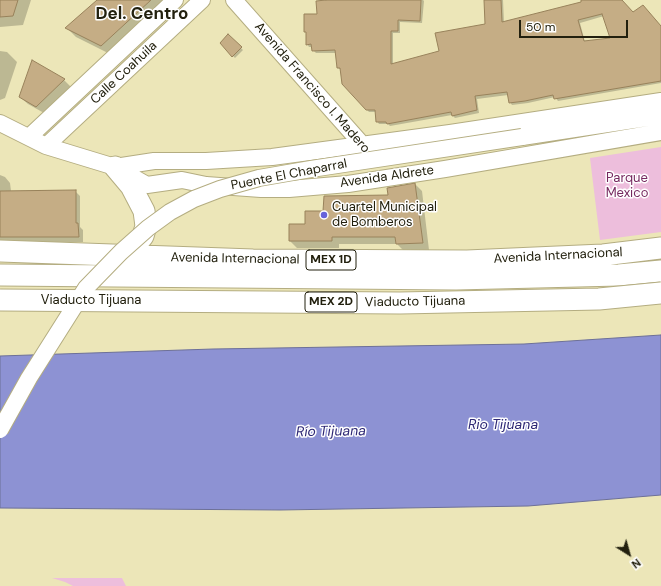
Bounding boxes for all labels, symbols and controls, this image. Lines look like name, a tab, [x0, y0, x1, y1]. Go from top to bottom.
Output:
district label: Del. Centro	[96, 5, 188, 25]
scale bar	[521, 12, 630, 38]
street label: Avenida Francisco I. Madero	[251, 19, 373, 157]
text: 50 m	[526, 19, 555, 35]
street label: Calle Coahuila	[88, 38, 160, 108]
street label: Puente El Chaparral	[230, 156, 348, 194]
street label: Avenida Aldrete	[339, 163, 435, 191]
park label: Parque Mexico	[606, 171, 648, 202]
place label: Cuartel Municipal de Bomberos	[332, 200, 437, 231]
marker: Cuartel Municipal de Bomberos	[319, 210, 329, 220]
street label: Avenida Internacional	[493, 245, 623, 267]
street label: Avenida Internacional	[170, 250, 300, 268]
road number: MEX 1D	[306, 250, 356, 270]
road number: MEX 2D	[305, 292, 357, 312]
street label: Viaducto Tijuana	[41, 293, 141, 309]
street label: Viaducto Tijuana	[365, 293, 465, 311]
water label: Rio Tijuana	[468, 417, 538, 433]
water label: Río Tijuana	[296, 423, 366, 441]
north arrow	[609, 534, 649, 574]
text: N	[629, 556, 644, 572]

